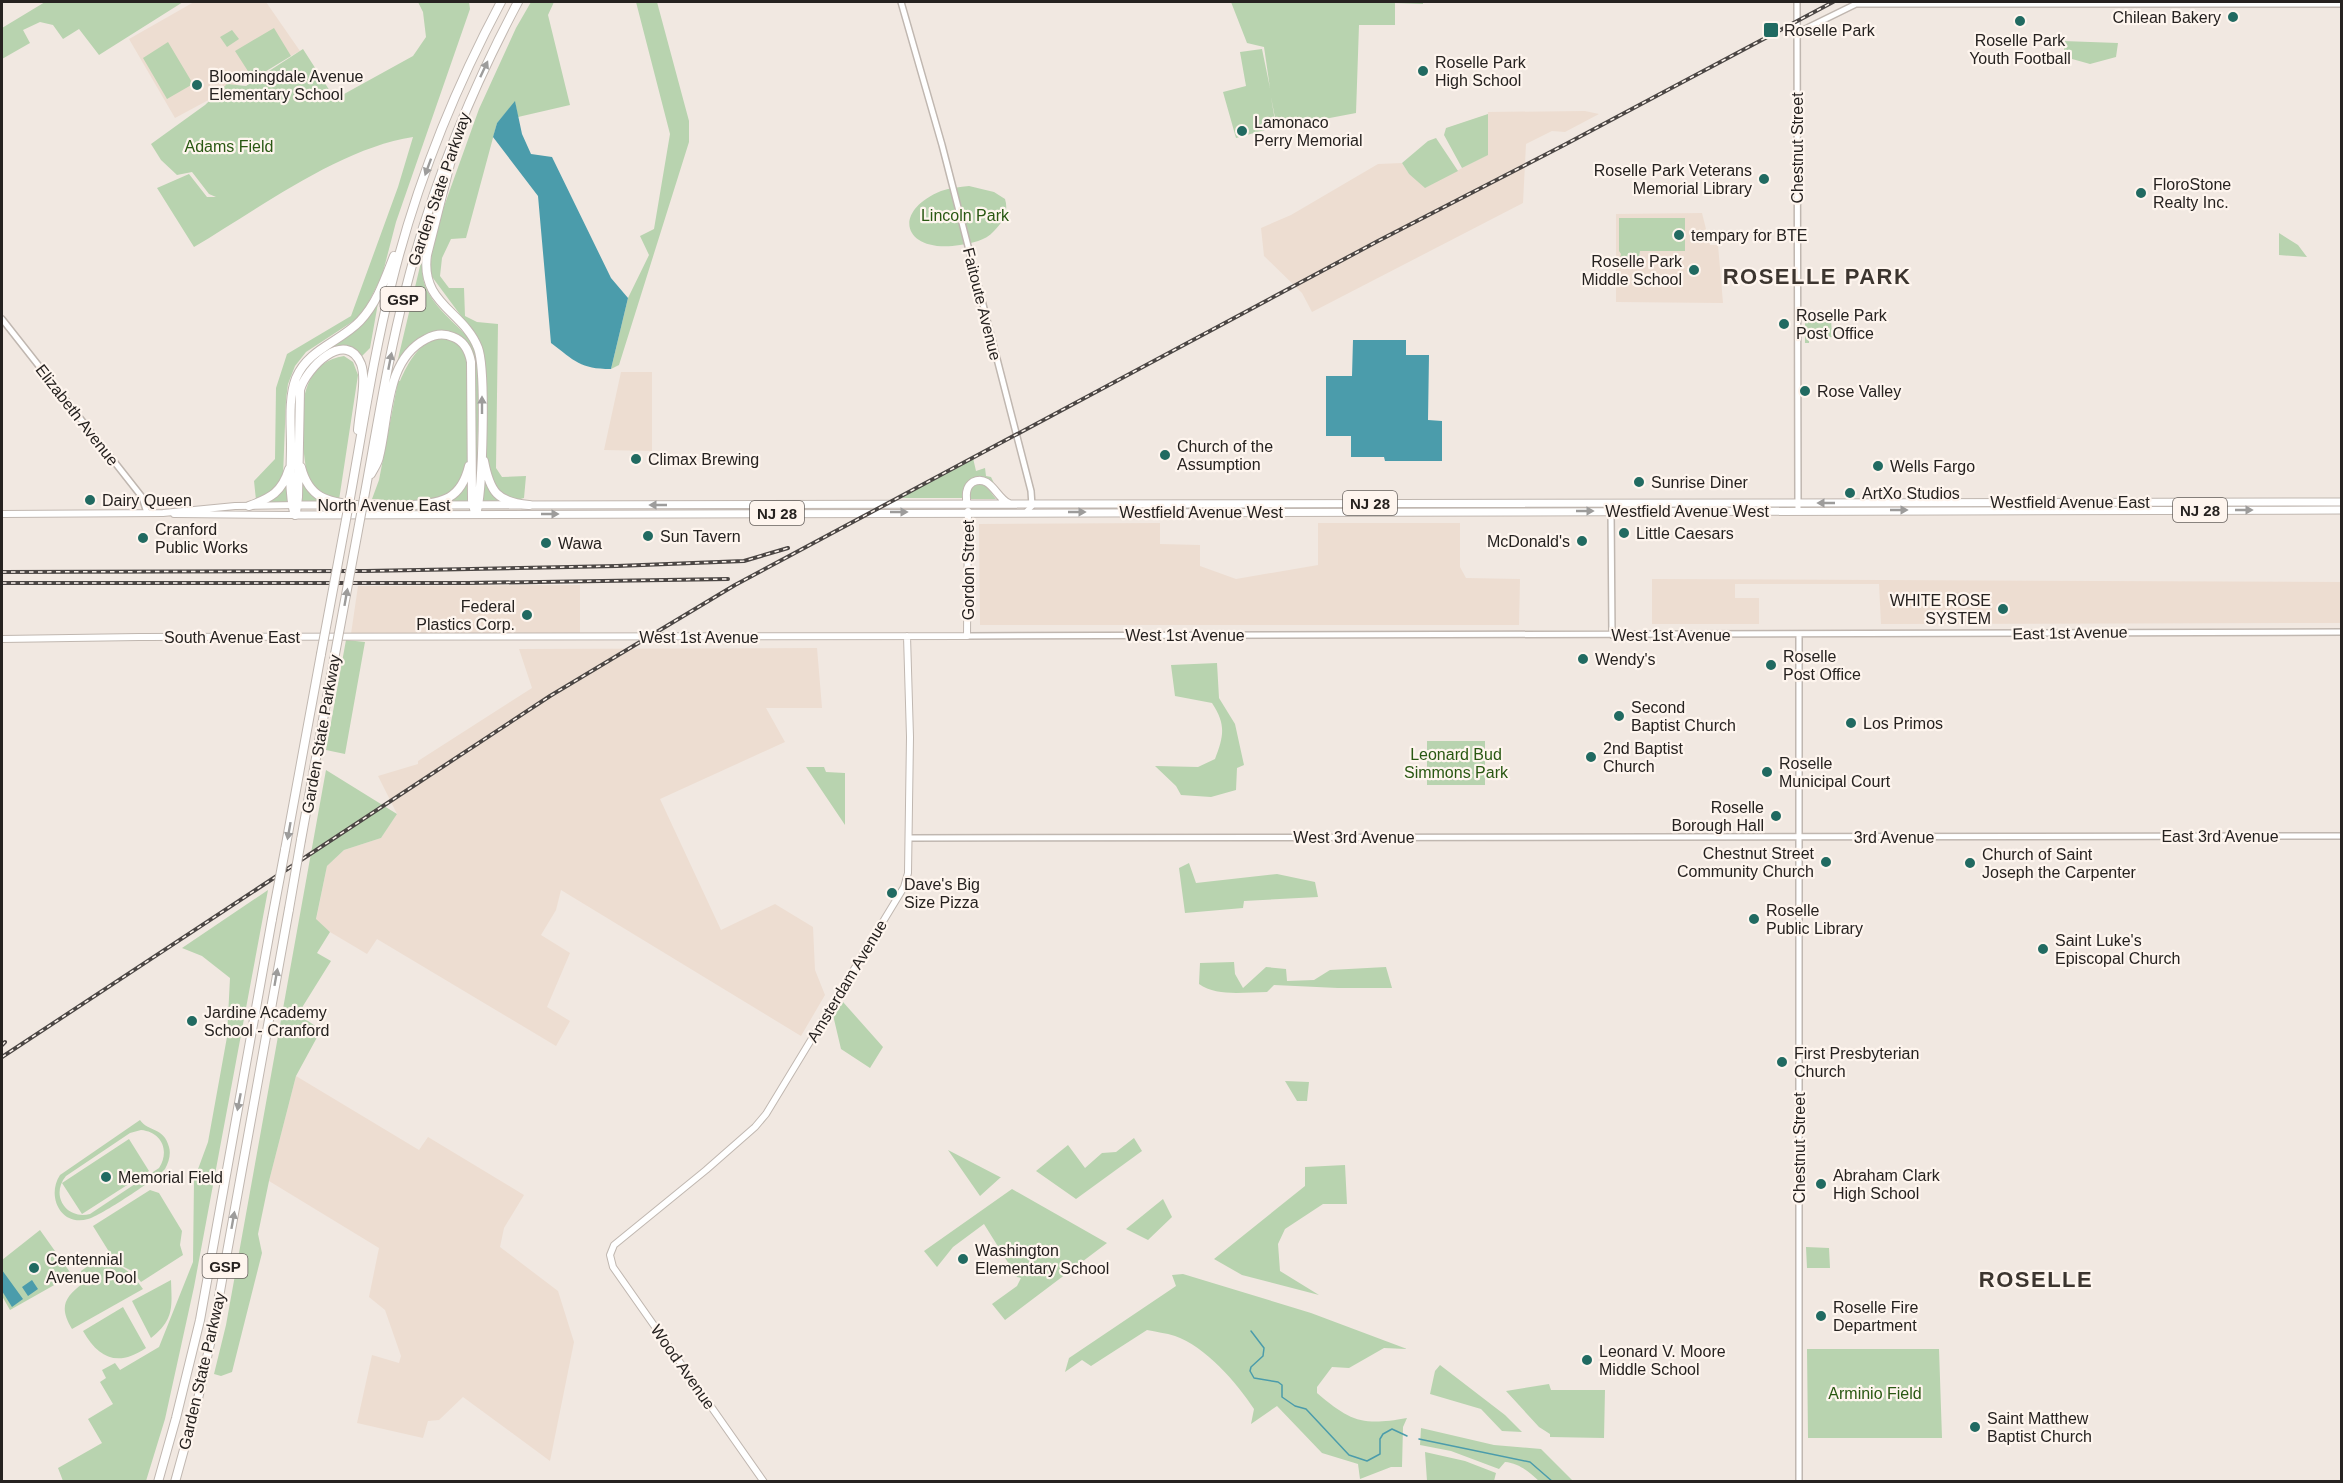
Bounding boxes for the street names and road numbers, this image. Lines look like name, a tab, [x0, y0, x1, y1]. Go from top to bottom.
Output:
street label: Chestnut Street	[1789, 92, 1806, 204]
street label: Garden State Parkway	[405, 110, 473, 268]
street label: Faitoute Avenue	[960, 246, 1004, 362]
road number: GSP	[380, 287, 426, 311]
street label: Elizabeth Avenue	[32, 361, 122, 469]
road number: NJ 28	[1343, 491, 1397, 515]
street label: Westfield Avenue East	[1990, 494, 2150, 511]
street label: North Avenue East	[317, 497, 451, 514]
road number: NJ 28	[2173, 498, 2227, 522]
road number: NJ 28	[750, 501, 804, 525]
street label: Westfield Avenue West	[1605, 503, 1769, 520]
street label: Westfield Avenue West	[1119, 504, 1283, 521]
street label: Gordon Street	[960, 519, 977, 620]
street label: East 1st Avenue	[2012, 623, 2128, 643]
street label: West 1st Avenue	[1125, 627, 1245, 644]
street label: West 1st Avenue	[1611, 627, 1731, 644]
street label: South Avenue East	[164, 629, 300, 646]
street label: West 1st Avenue	[639, 629, 759, 646]
street label: Garden State Parkway	[299, 653, 343, 815]
street label: East 3rd Avenue	[2161, 828, 2279, 845]
street label: West 3rd Avenue	[1293, 829, 1415, 846]
street label: 3rd Avenue	[1854, 829, 1934, 846]
street label: Amsterdam Avenue	[804, 917, 890, 1045]
street label: Chestnut Street	[1791, 1092, 1808, 1204]
road number: GSP	[202, 1254, 248, 1278]
street label: Garden State Parkway	[176, 1291, 228, 1451]
street label: Wood Avenue	[648, 1322, 718, 1413]

